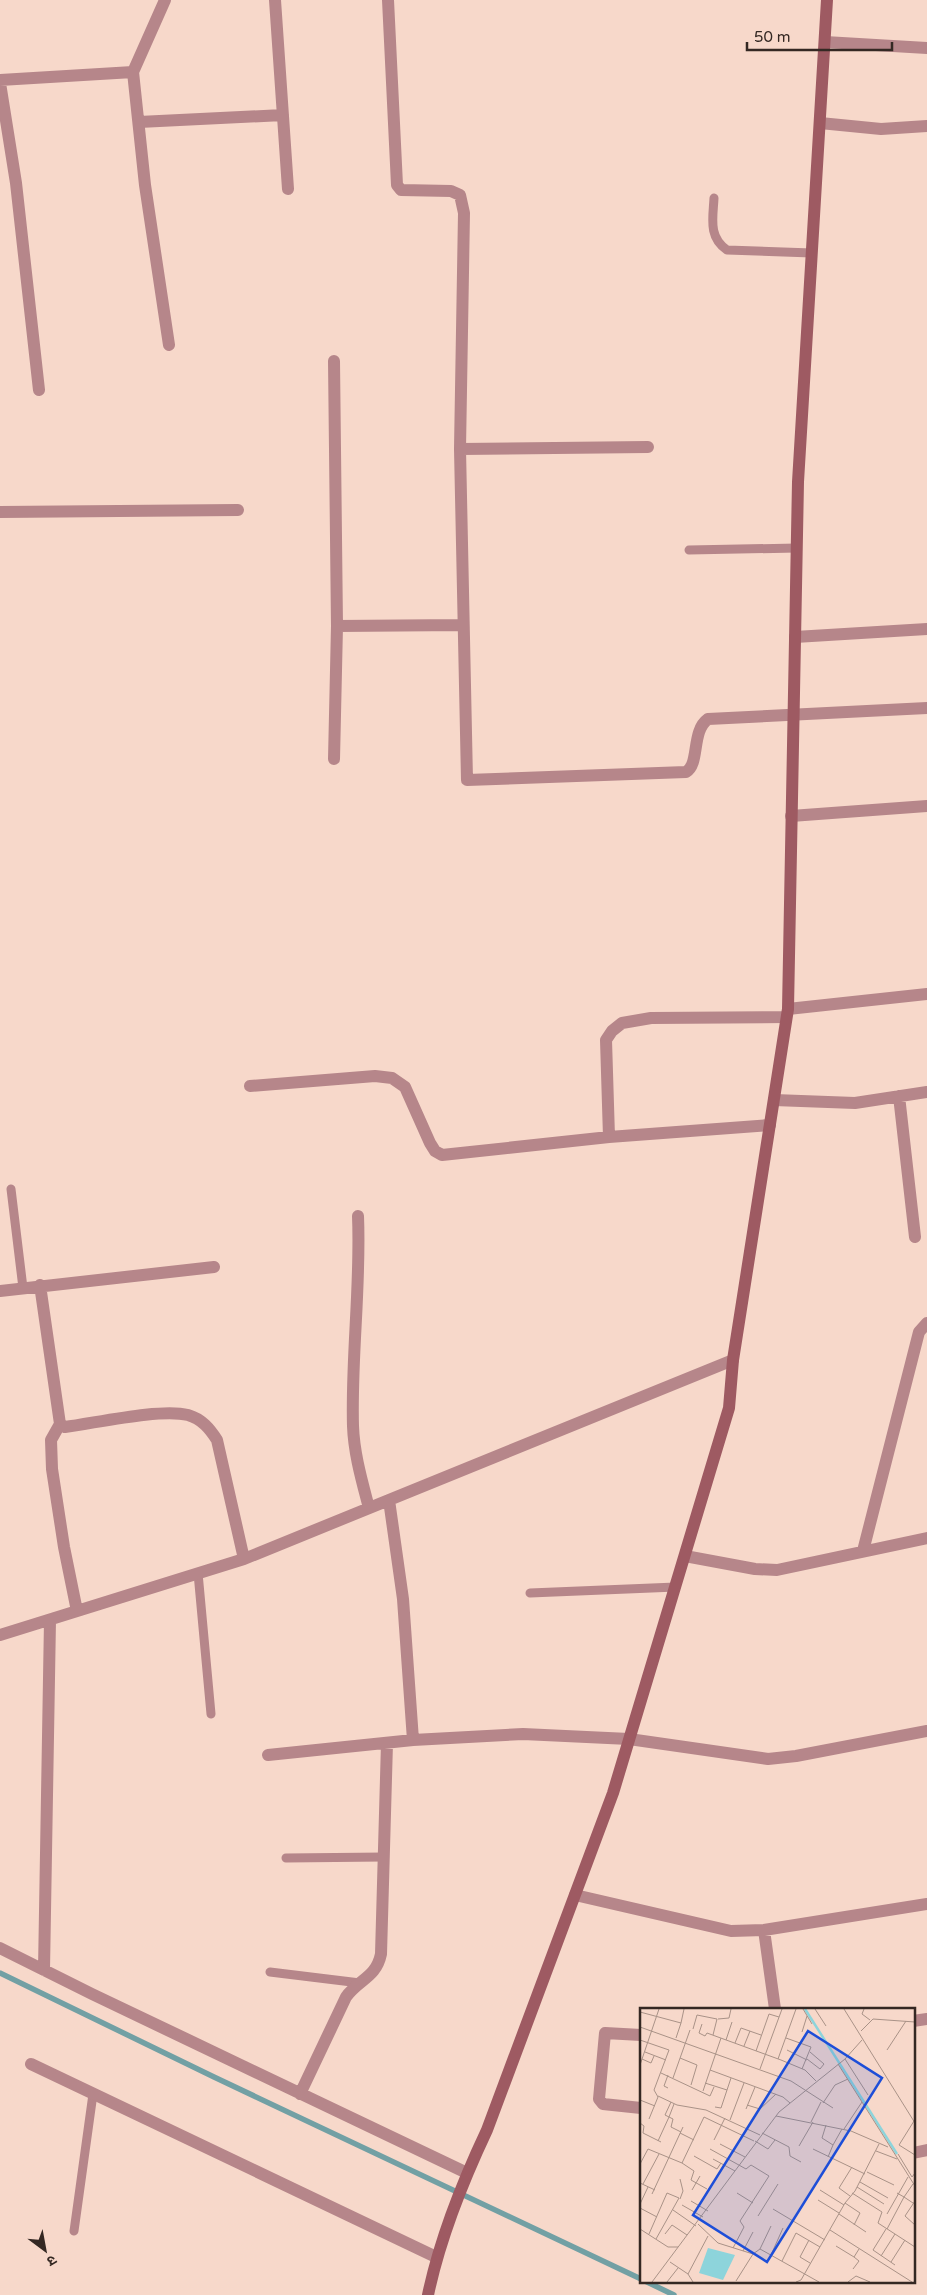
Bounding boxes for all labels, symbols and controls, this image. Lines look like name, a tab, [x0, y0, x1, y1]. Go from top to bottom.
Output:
scale bar	[747, 20, 892, 52]
text: 50 m	[754, 28, 791, 46]
inset map	[640, 2008, 914, 2282]
north arrow	[20, 2225, 70, 2275]
text: उ	[43, 2251, 60, 2270]

